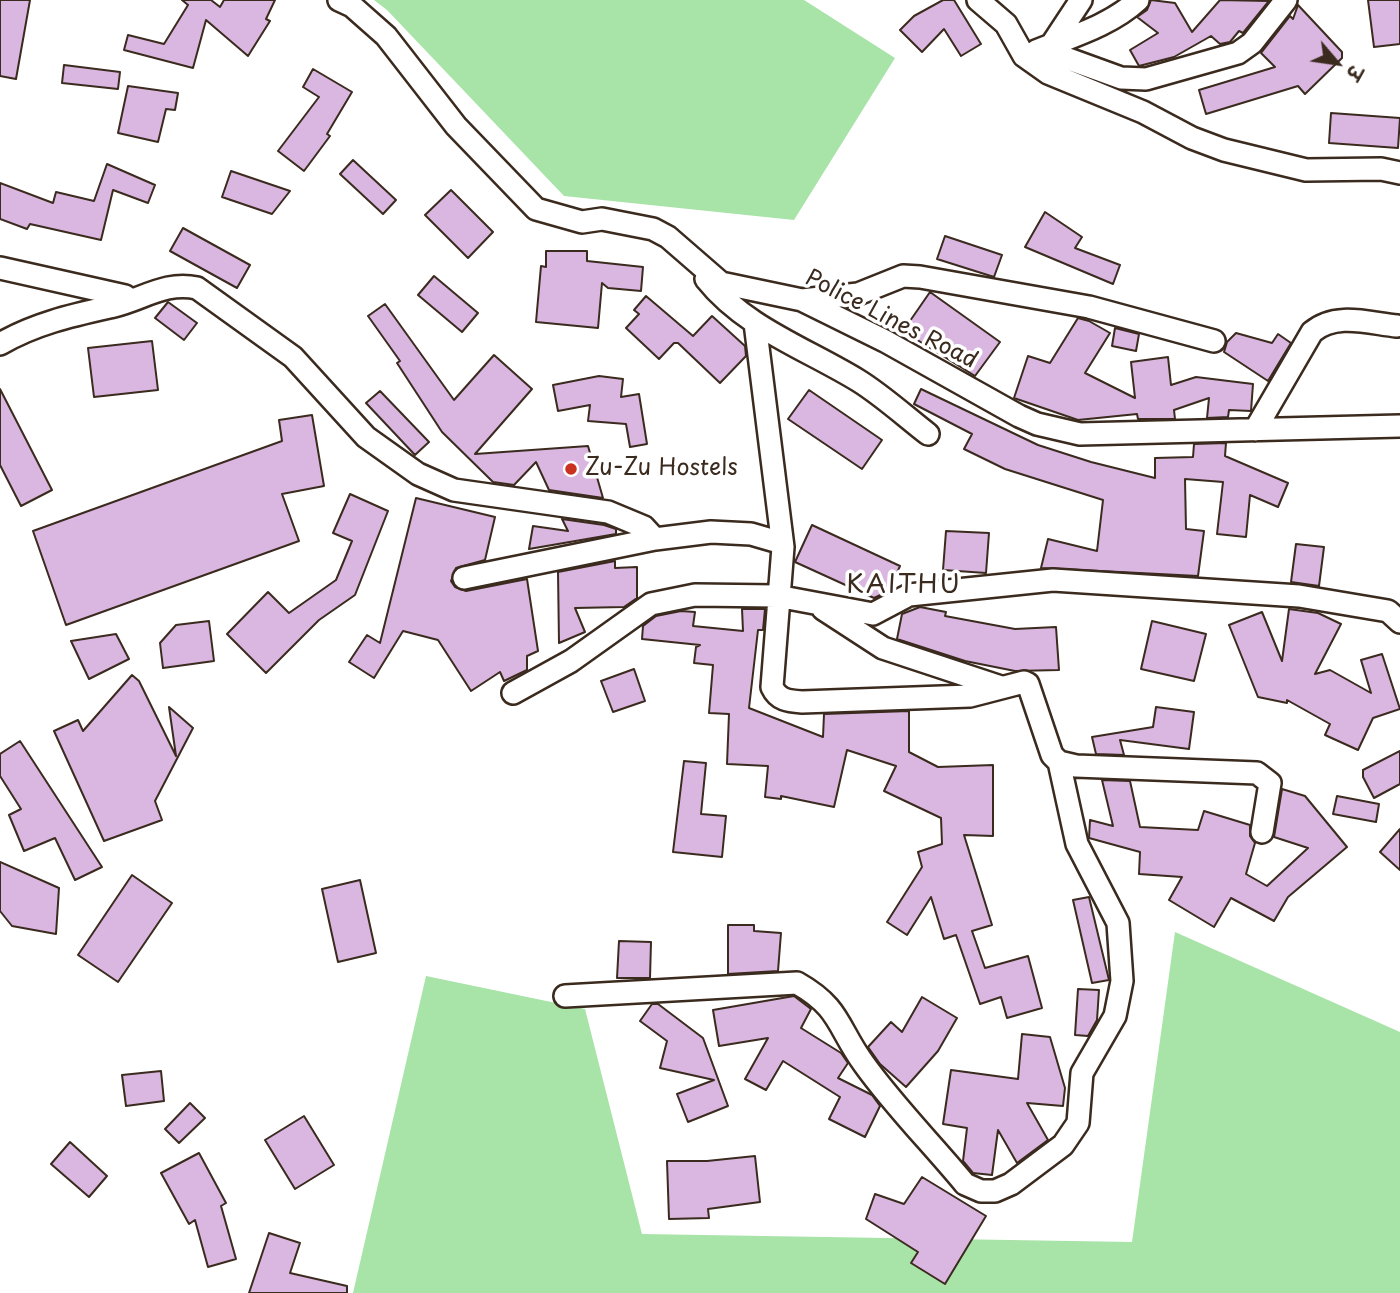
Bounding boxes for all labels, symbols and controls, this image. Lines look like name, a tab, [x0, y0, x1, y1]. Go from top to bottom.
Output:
north arrow	[1302, 28, 1372, 98]
text: उ	[1340, 61, 1371, 86]
street label: Police Lines Road	[800, 265, 982, 375]
place label: Zu-Zu Hostels	[585, 455, 738, 483]
marker: Zu-Zu Hostels	[563, 461, 579, 477]
district label: KAITHU	[848, 570, 960, 602]

